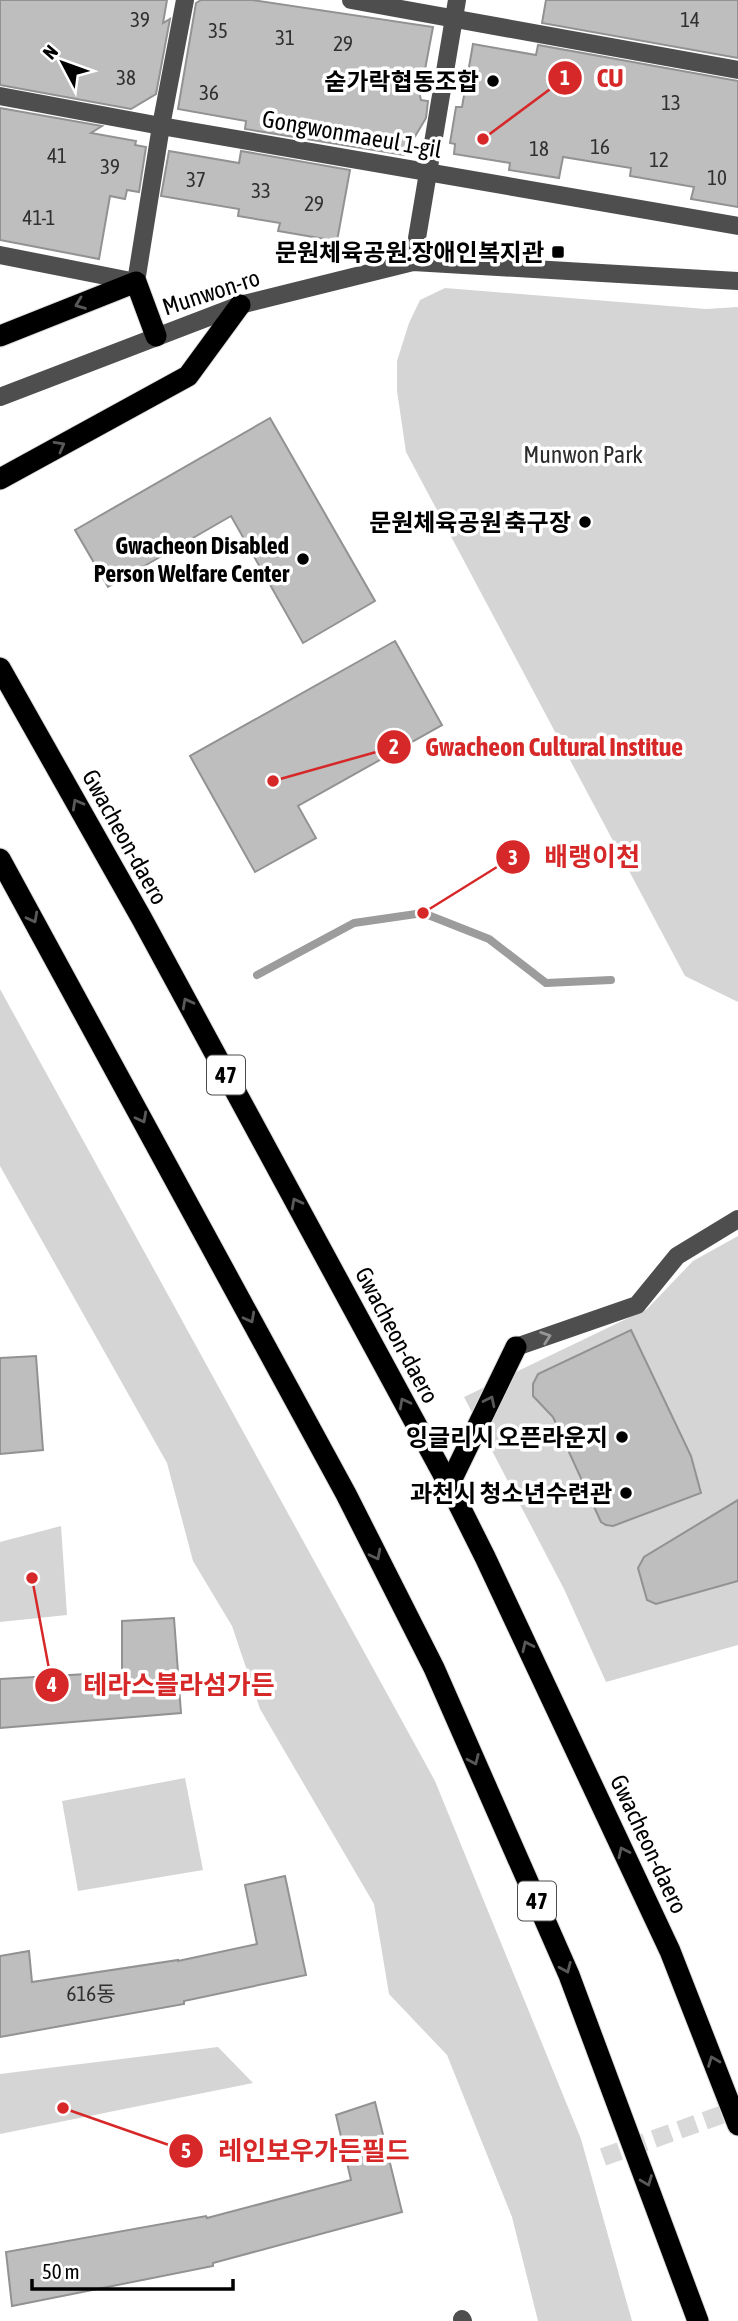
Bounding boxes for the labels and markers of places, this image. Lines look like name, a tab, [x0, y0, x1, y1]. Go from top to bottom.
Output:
callout: CU	[548, 54, 638, 101]
place label: 숟가락협동조합	[324, 68, 479, 95]
marker: 숟가락협동조합	[485, 73, 501, 89]
place label: 문원체육공원.장애인복지관	[275, 239, 544, 266]
marker: 문원체육공원.장애인복지관	[550, 244, 566, 260]
place label: 문원체육공원 축구장	[369, 509, 571, 536]
marker: 문원체육공원 축구장	[577, 514, 593, 530]
place label: Gwacheon Disabled Person Welfare Center	[94, 532, 290, 587]
marker: Gwacheon Disabled Person Welfare Center	[295, 551, 311, 567]
callout: Gwacheon Cultural Institue	[376, 723, 697, 770]
callout: 배랭이천	[495, 834, 654, 881]
place label: 잉글리시 오픈라운지	[406, 1424, 608, 1451]
marker: 잉글리시 오픈라운지	[614, 1429, 630, 1445]
place label: 과천시 청소년수련관	[410, 1480, 612, 1507]
marker: 과천시 청소년수련관	[618, 1485, 634, 1501]
callout: 테라스블라섬가든	[34, 1661, 289, 1708]
callout: 레인보우가든필드	[169, 2127, 423, 2174]

